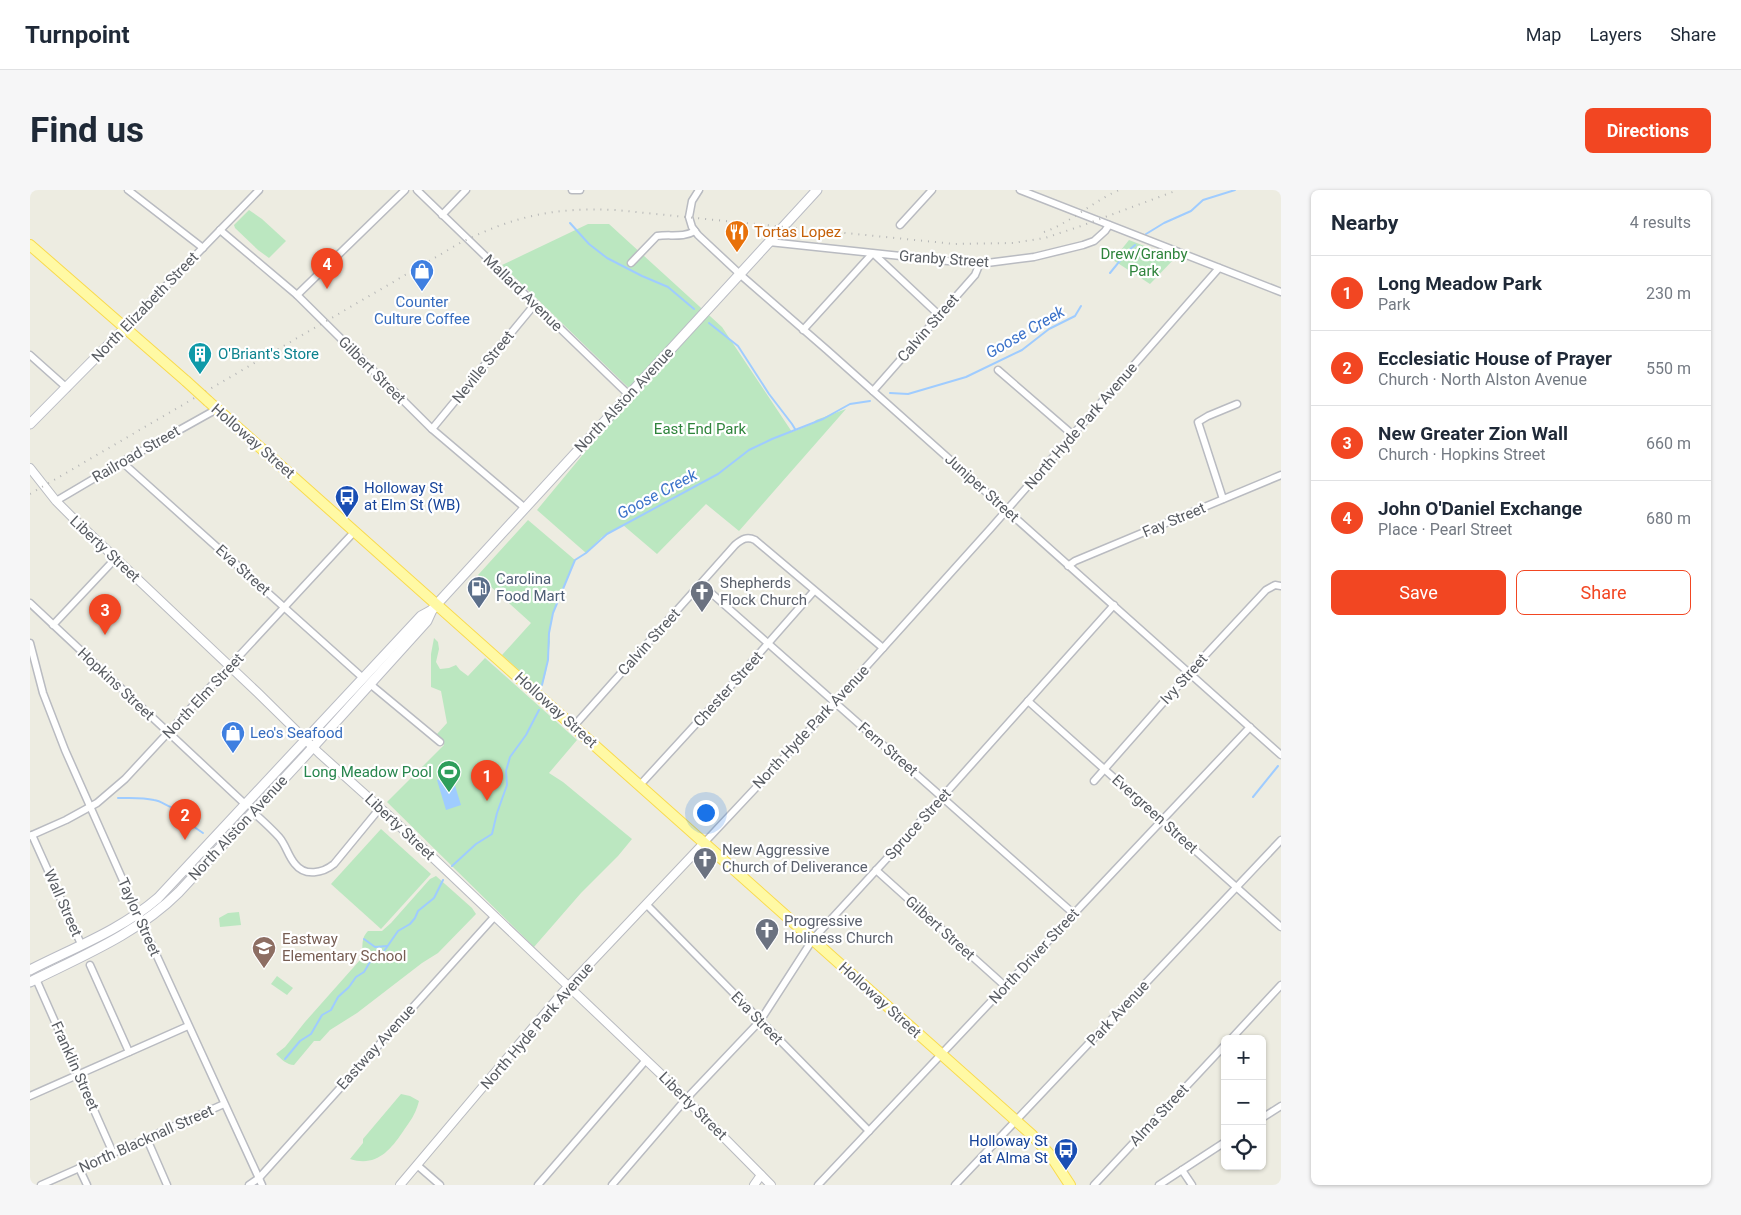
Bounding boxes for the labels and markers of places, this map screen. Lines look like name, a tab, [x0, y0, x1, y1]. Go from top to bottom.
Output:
restaurant icon: Tortas Lopez	[724, 219, 750, 253]
place label: Tortas Lopez	[754, 223, 841, 241]
pin: 4	[311, 248, 343, 289]
shop icon: Counter Culture Coffee	[409, 258, 435, 292]
place label: Counter Culture Coffee	[374, 293, 470, 328]
building icon: O'Briant's Store	[187, 341, 213, 375]
place label: O'Briant's Store	[218, 345, 319, 363]
place label: Holloway St at Elm St (WB)	[364, 479, 461, 514]
bus stop icon: Holloway St at Elm St (WB)	[334, 484, 360, 518]
place label: Carolina Food Mart	[496, 570, 565, 605]
place label: Shepherds Flock Church	[720, 574, 807, 609]
fuel station icon: Carolina Food Mart	[466, 575, 492, 609]
church icon: Shepherds Flock Church	[689, 579, 715, 613]
pin: 3	[89, 594, 121, 635]
shop icon: Leo's Seafood	[220, 720, 246, 754]
place label: Leo's Seafood	[250, 724, 343, 742]
sports icon: Long Meadow Pool	[436, 759, 462, 793]
pin: 1	[471, 760, 503, 801]
place label: Long Meadow Pool	[304, 763, 432, 781]
pin: 2	[169, 799, 201, 840]
place label: New Aggressive Church of Deliverance	[722, 841, 868, 876]
church icon: New Aggressive Church of Deliverance	[692, 846, 718, 880]
place label: Progressive Holiness Church	[784, 912, 893, 947]
church icon: Progressive Holiness Church	[754, 917, 780, 951]
place label: Eastway Elementary School	[282, 930, 406, 965]
school or university icon: Eastway Elementary School	[251, 935, 277, 969]
place label: Holloway St at Alma St	[969, 1132, 1048, 1167]
bus stop icon: Holloway St at Alma St	[1053, 1137, 1079, 1171]

